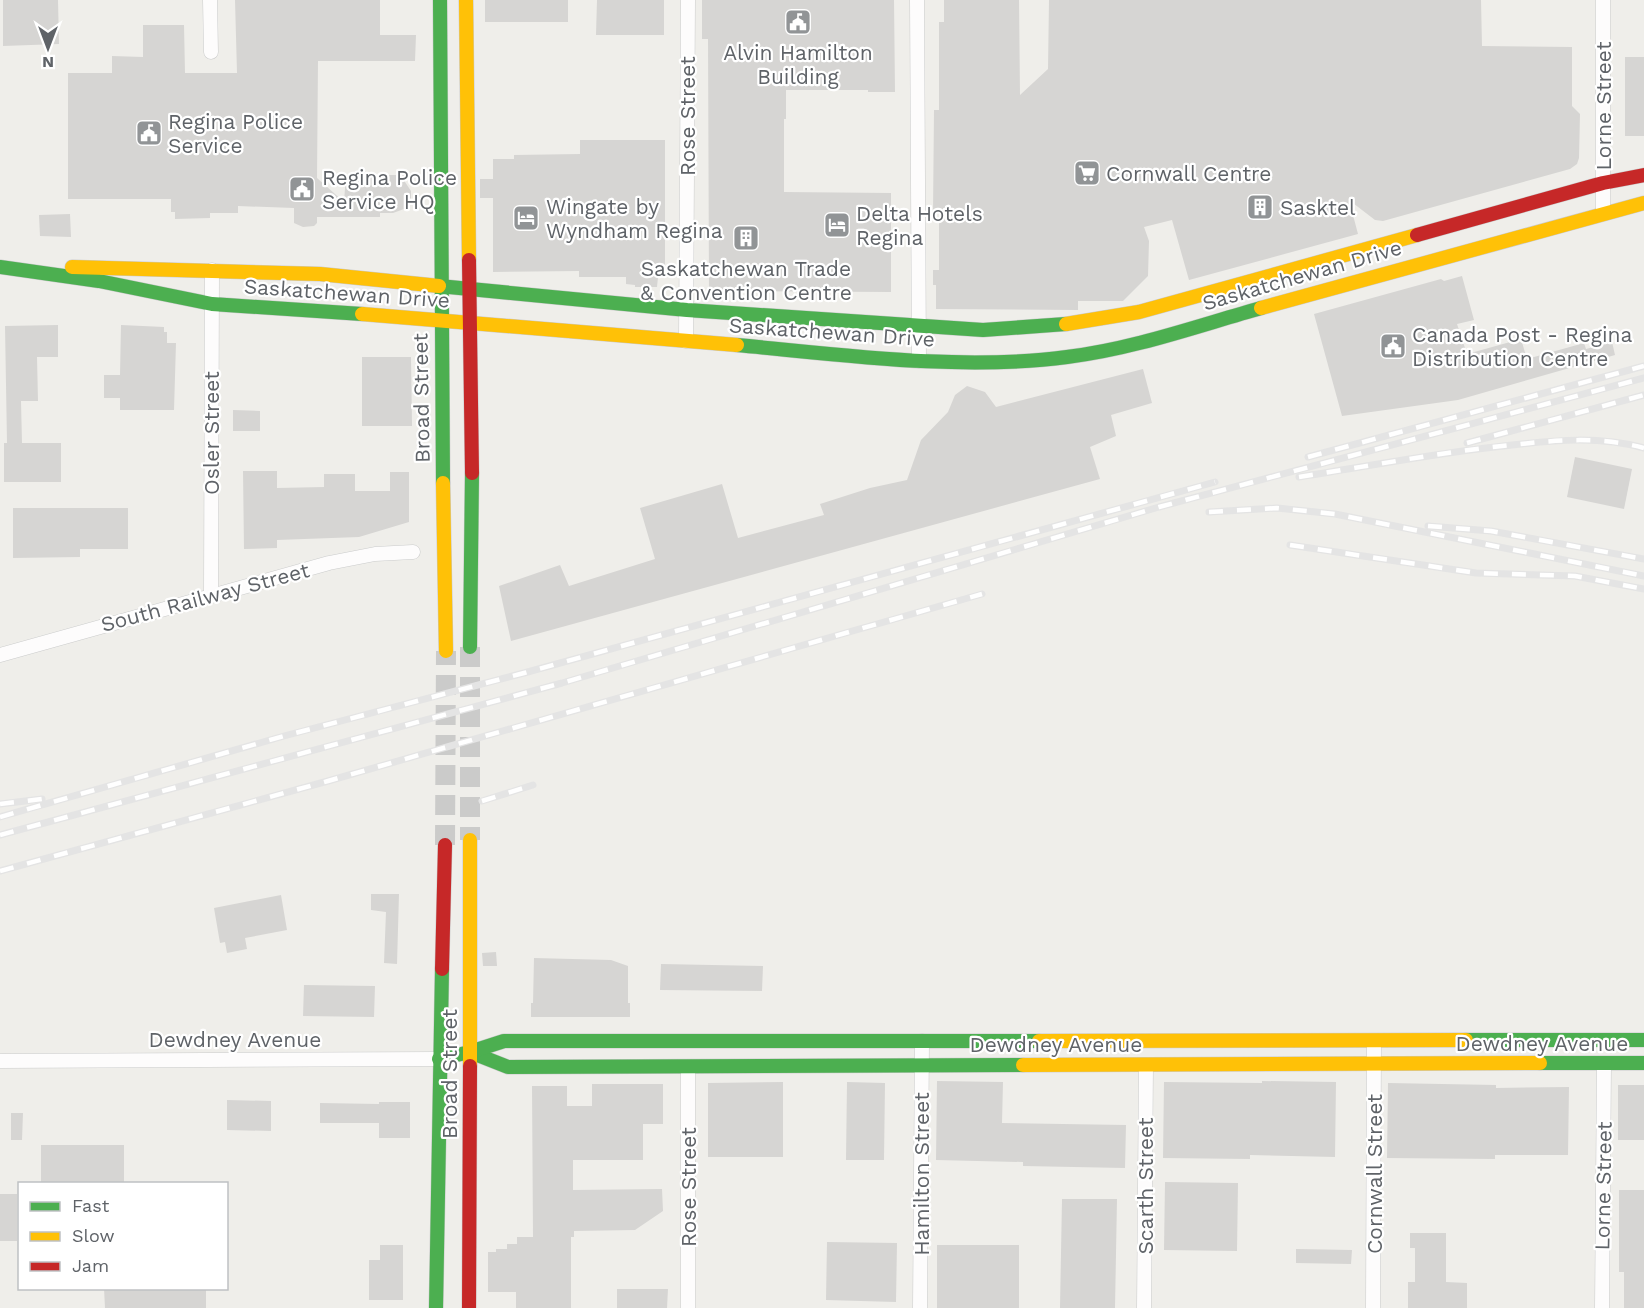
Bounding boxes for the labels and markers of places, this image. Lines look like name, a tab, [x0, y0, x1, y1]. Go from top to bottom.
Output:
public building icon: Alvin Hamilton Building	[783, 7, 813, 37]
place label: Alvin Hamilton Building	[723, 40, 873, 89]
place label: Regina Police Service	[168, 109, 303, 158]
public building icon: Regina Police Service	[134, 118, 164, 148]
supermarket icon: Cornwall Centre	[1072, 158, 1102, 188]
place label: Cornwall Centre	[1106, 161, 1271, 186]
place label: Regina Police Service HQ	[322, 165, 457, 214]
public building icon: Regina Police Service HQ	[287, 174, 317, 204]
building icon: Sasktel	[1245, 192, 1275, 222]
place label: Wingate by Wyndham Regina	[546, 194, 723, 243]
place label: Sasktel	[1280, 195, 1356, 220]
place label: Delta Hotels Regina	[856, 201, 983, 250]
hotel icon: Wingate by Wyndham Regina	[511, 203, 541, 233]
hotel icon: Delta Hotels Regina	[822, 210, 852, 240]
building icon: Saskatchewan Trade & Convention Centre	[731, 223, 761, 253]
place label: Saskatchewan Trade & Convention Centre	[640, 256, 852, 305]
place label: Canada Post - Regina Distribution Centre	[1412, 322, 1633, 371]
public building icon: Canada Post - Regina Distribution Centre	[1378, 331, 1408, 361]

